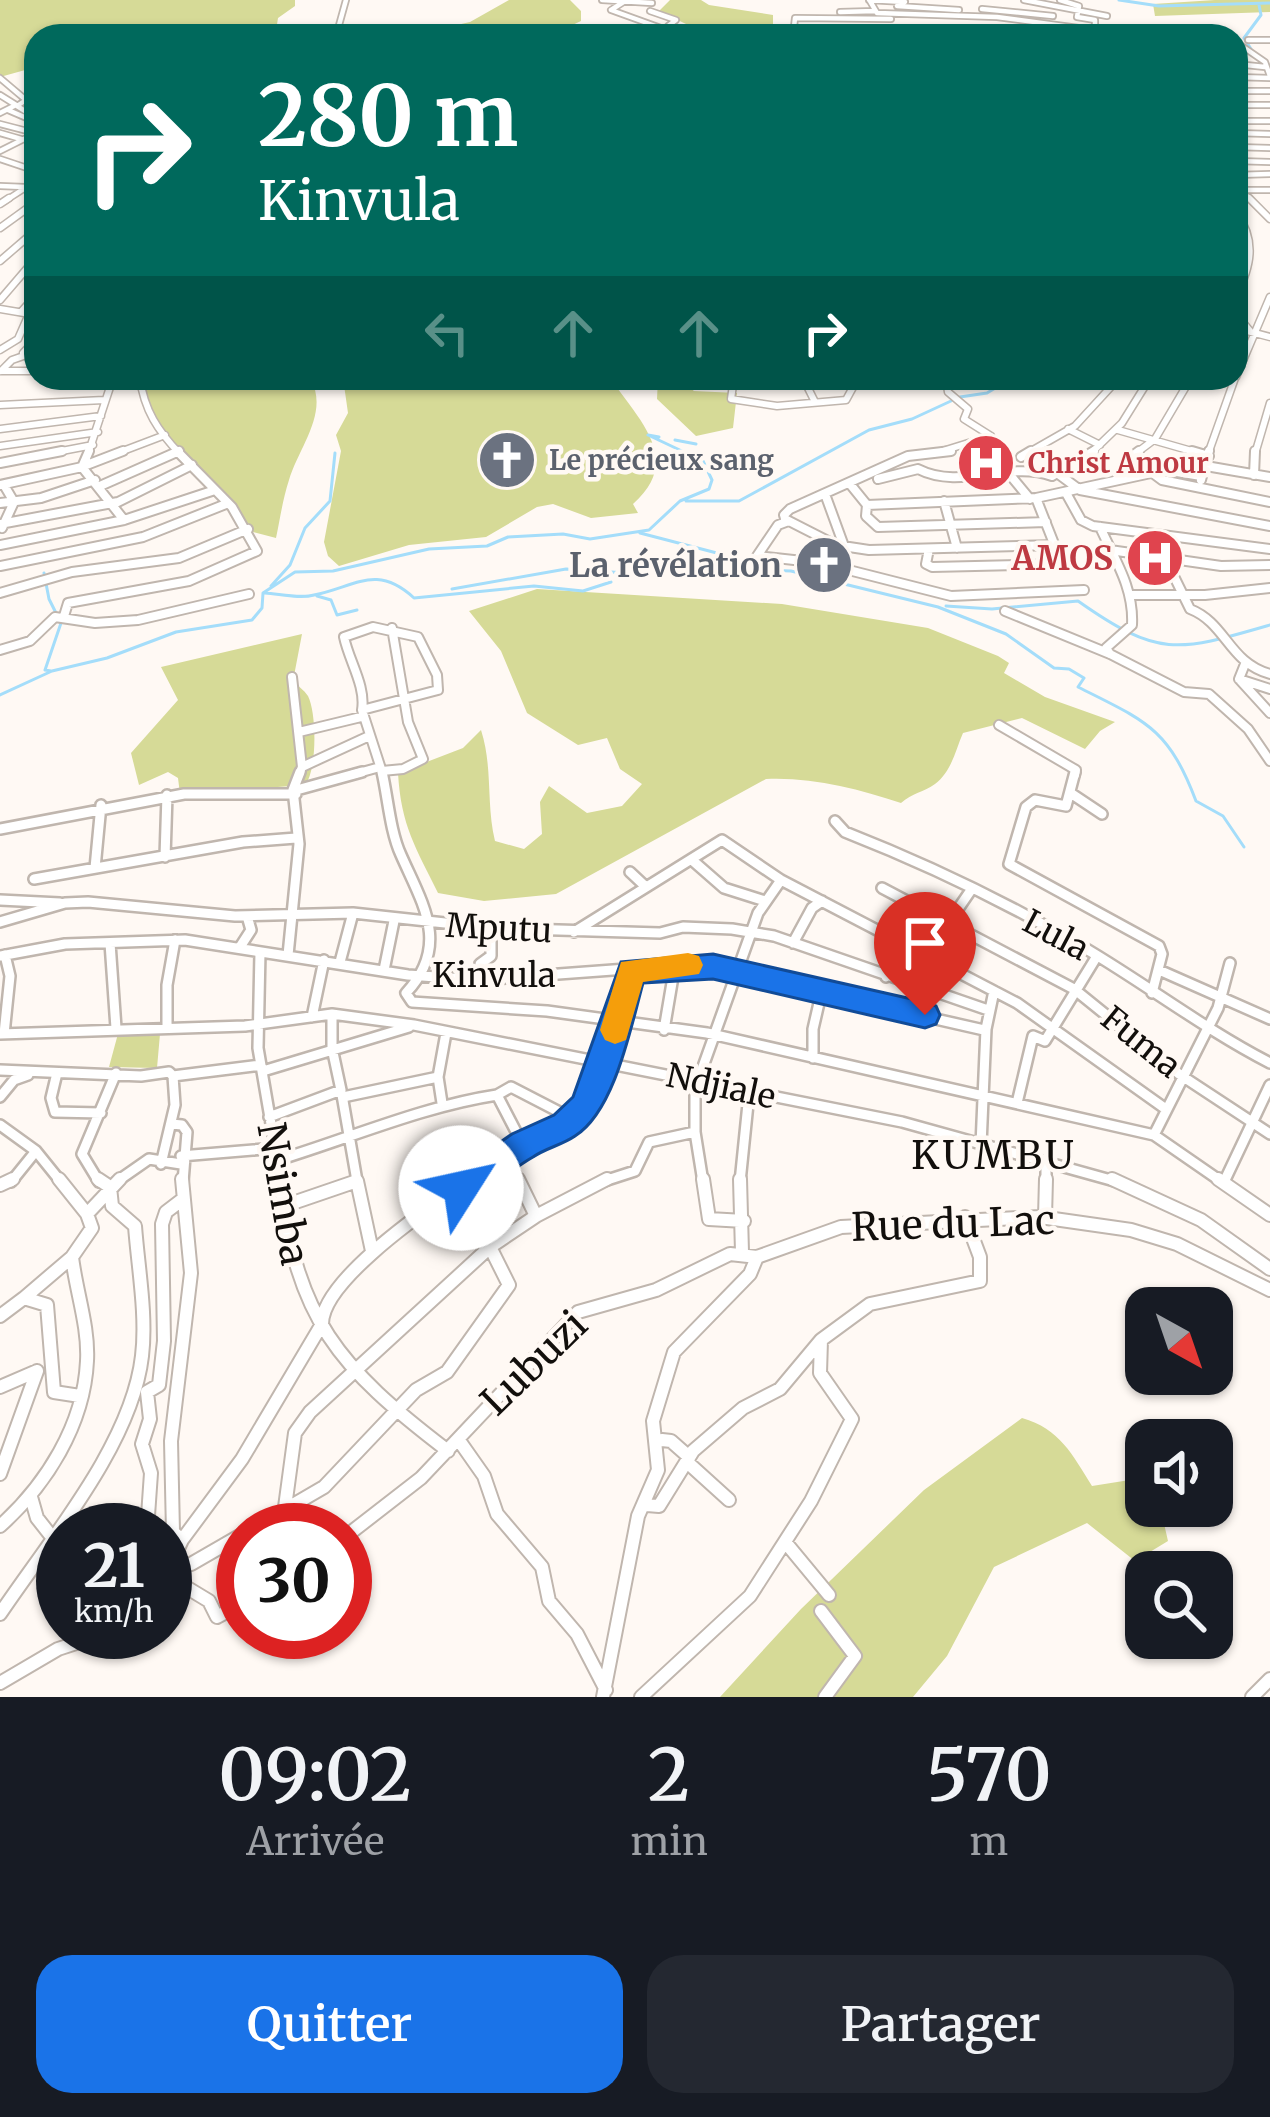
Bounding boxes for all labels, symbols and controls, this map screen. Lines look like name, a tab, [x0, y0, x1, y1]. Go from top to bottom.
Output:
text: 280 m	[258, 63, 518, 169]
icon: right	[60, 72, 216, 228]
text: Kinvula	[258, 167, 460, 235]
icon: left	[414, 300, 480, 366]
icon: ahead	[540, 300, 606, 366]
icon: ahead	[666, 300, 732, 366]
icon: right	[792, 300, 858, 366]
church icon: Le précieux sang	[476, 429, 538, 491]
hospital icon: Christ Amour	[955, 432, 1017, 494]
place label: Le précieux sang	[549, 443, 774, 477]
place label: Christ Amour	[1028, 446, 1209, 480]
hospital icon: AMOS	[1124, 527, 1186, 589]
church icon: La révélation	[793, 534, 855, 596]
place label: AMOS	[1011, 538, 1113, 579]
place label: La révélation	[569, 545, 782, 586]
pin	[874, 892, 976, 1015]
street label: Lula	[1016, 901, 1096, 969]
street label: Mputu	[445, 905, 553, 951]
icon: arrive	[892, 910, 958, 976]
street label: Kinvula	[432, 955, 556, 996]
street label: Fuma	[1093, 998, 1189, 1086]
street label: Ndjiale	[663, 1054, 779, 1118]
street label: Nsimba	[246, 1119, 320, 1269]
position arrow	[398, 1125, 524, 1251]
district label: KUMBU	[911, 1131, 1077, 1180]
street label: Rue du Lac	[850, 1196, 1056, 1252]
north arrow	[1125, 1287, 1233, 1395]
map controls	[1125, 1287, 1233, 1659]
street label: Lubuzi	[471, 1301, 597, 1425]
button: sound	[1125, 1419, 1233, 1527]
speed limit sign: 30	[216, 1503, 372, 1659]
text: 21	[83, 1528, 145, 1603]
button: search	[1125, 1551, 1233, 1659]
text: km/h	[74, 1592, 154, 1630]
text: 09:02	[218, 1729, 412, 1820]
text: 2	[648, 1729, 690, 1820]
text: 570	[926, 1729, 1052, 1820]
text: Arrivée	[246, 1817, 384, 1866]
text: min	[631, 1817, 708, 1866]
text: m	[969, 1817, 1008, 1866]
button: Quitter	[36, 1955, 623, 2093]
button: Partager	[647, 1955, 1234, 2093]

